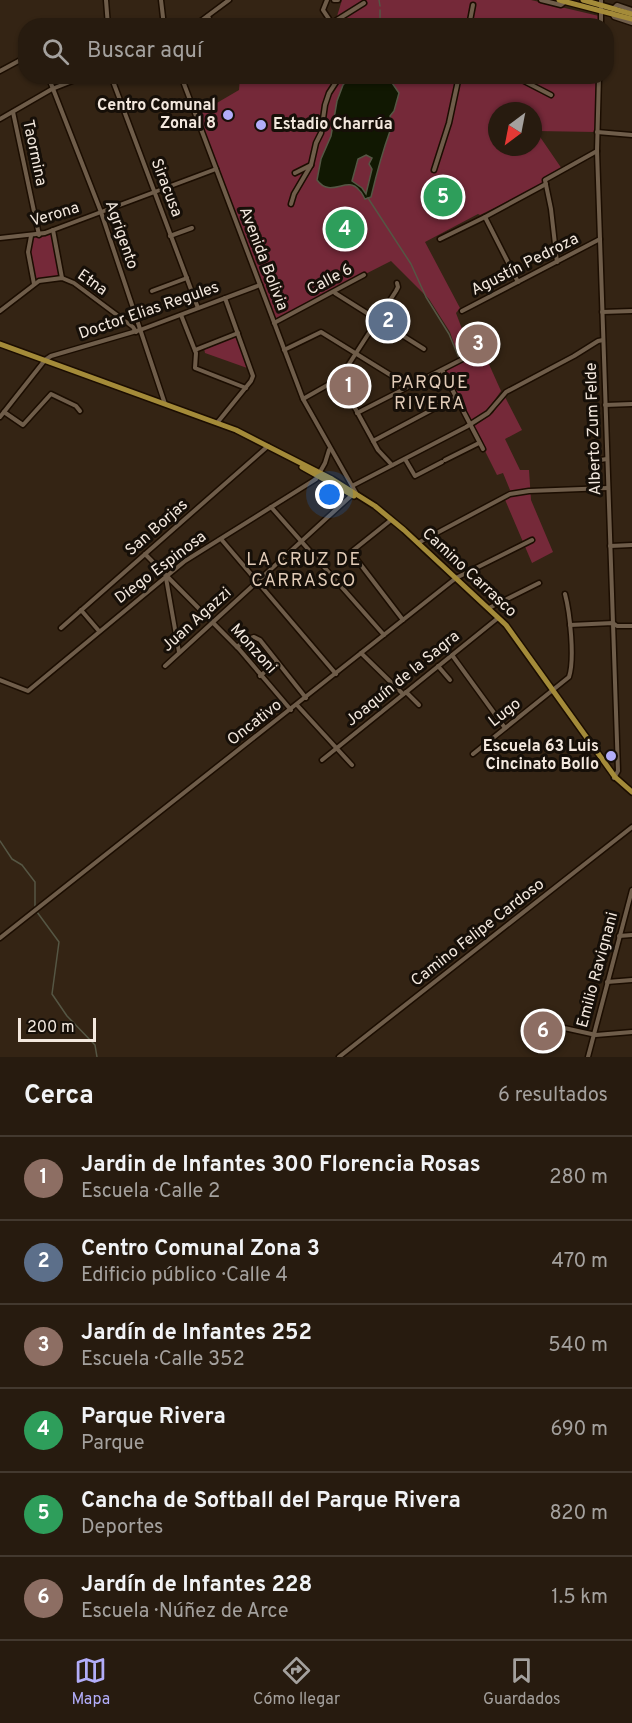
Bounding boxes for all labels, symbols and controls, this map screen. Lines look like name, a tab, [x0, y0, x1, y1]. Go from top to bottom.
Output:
search box	[18, 18, 614, 84]
icon: search	[39, 35, 72, 68]
text: Buscar aquí	[87, 38, 203, 65]
place label: Centro Comunal Zonal 8	[97, 96, 216, 134]
north arrow	[488, 102, 542, 156]
marker: Centro Comunal Zonal 8	[221, 108, 235, 122]
place label: Estadio Charrúa	[273, 115, 393, 135]
street label: Taormina	[17, 118, 51, 188]
marker: Estadio Charrúa	[254, 118, 268, 132]
street label: Siracusa	[146, 156, 186, 220]
pin: 5	[424, 174, 462, 220]
street label: Verona	[28, 198, 82, 232]
street label: Agrigento	[100, 198, 142, 272]
street label: Avenida Bolivia	[234, 204, 292, 314]
pin: 4	[326, 206, 364, 252]
street label: Agustín Pedroza	[468, 229, 582, 301]
street label: Calle 6	[304, 260, 356, 300]
street label: Etna	[73, 266, 111, 300]
street label: Doctor Elias Regules	[76, 278, 222, 344]
pin: 2	[368, 298, 408, 344]
pin: 3	[458, 322, 498, 366]
street label: Alberto Zum Felde	[582, 362, 606, 496]
pin: 1	[330, 364, 368, 408]
district label: PARQUE RIVERA	[391, 372, 469, 416]
your location	[315, 480, 344, 509]
street label: San Borjas	[122, 495, 192, 561]
street label: Camino Carrasco	[417, 524, 521, 622]
street label: Diego Espinosa	[111, 527, 211, 609]
district label: LA CRUZ DE CARRASCO	[246, 549, 362, 593]
street label: Juan Agazzi	[158, 583, 236, 657]
street label: Monzoni	[225, 620, 281, 678]
street label: Joaquín de la Sagra	[342, 627, 464, 731]
street label: Lugo	[485, 694, 525, 732]
street label: Oncativo	[224, 695, 286, 751]
place label: Escuela 63 Luis Cincinato Bollo	[483, 737, 599, 775]
marker: Escuela 63 Luis Cincinato Bollo	[604, 749, 618, 763]
street label: Camino Felipe Cardoso	[407, 875, 549, 991]
street label: Emilio Ravignani	[573, 910, 623, 1030]
pin: 6	[524, 1008, 562, 1054]
scale bar	[18, 1015, 96, 1042]
text: 200 m	[27, 1018, 75, 1038]
text: Cerca	[24, 1080, 94, 1113]
text: 6 resultados	[498, 1083, 608, 1109]
text: Jardin de Infantes 300 Florencia Rosas	[81, 1152, 481, 1179]
text: 1	[40, 1165, 48, 1191]
text: 280 m	[549, 1165, 608, 1191]
text: Escuela · Calle 2	[81, 1179, 220, 1205]
text: Centro Comunal Zona 3	[81, 1236, 320, 1263]
text: 2	[37, 1249, 50, 1275]
text: 470 m	[551, 1249, 608, 1275]
text: Edificio público · Calle 4	[81, 1263, 288, 1289]
text: Jardín de Infantes 252	[81, 1320, 312, 1347]
text: 3	[38, 1333, 50, 1359]
text: 540 m	[548, 1333, 608, 1359]
text: Escuela · Calle 352	[81, 1347, 245, 1373]
text: Parque Rivera	[81, 1404, 226, 1431]
text: 4	[37, 1417, 50, 1443]
text: 690 m	[551, 1417, 608, 1443]
text: Parque	[81, 1431, 144, 1457]
text: Cancha de Softball del Parque Rivera	[81, 1488, 461, 1515]
text: 5	[37, 1501, 50, 1527]
text: 820 m	[549, 1501, 608, 1527]
text: Deportes	[81, 1515, 163, 1541]
text: Jardín de Infantes 228	[81, 1572, 312, 1599]
text: 6	[37, 1585, 50, 1611]
text: 1.5 km	[551, 1585, 608, 1611]
text: Escuela · Núñez de Arce	[81, 1599, 288, 1625]
tab: Mapa	[71, 1654, 110, 1710]
tab: Cómo llegar	[253, 1654, 340, 1710]
tab: Guardados	[483, 1654, 561, 1710]

